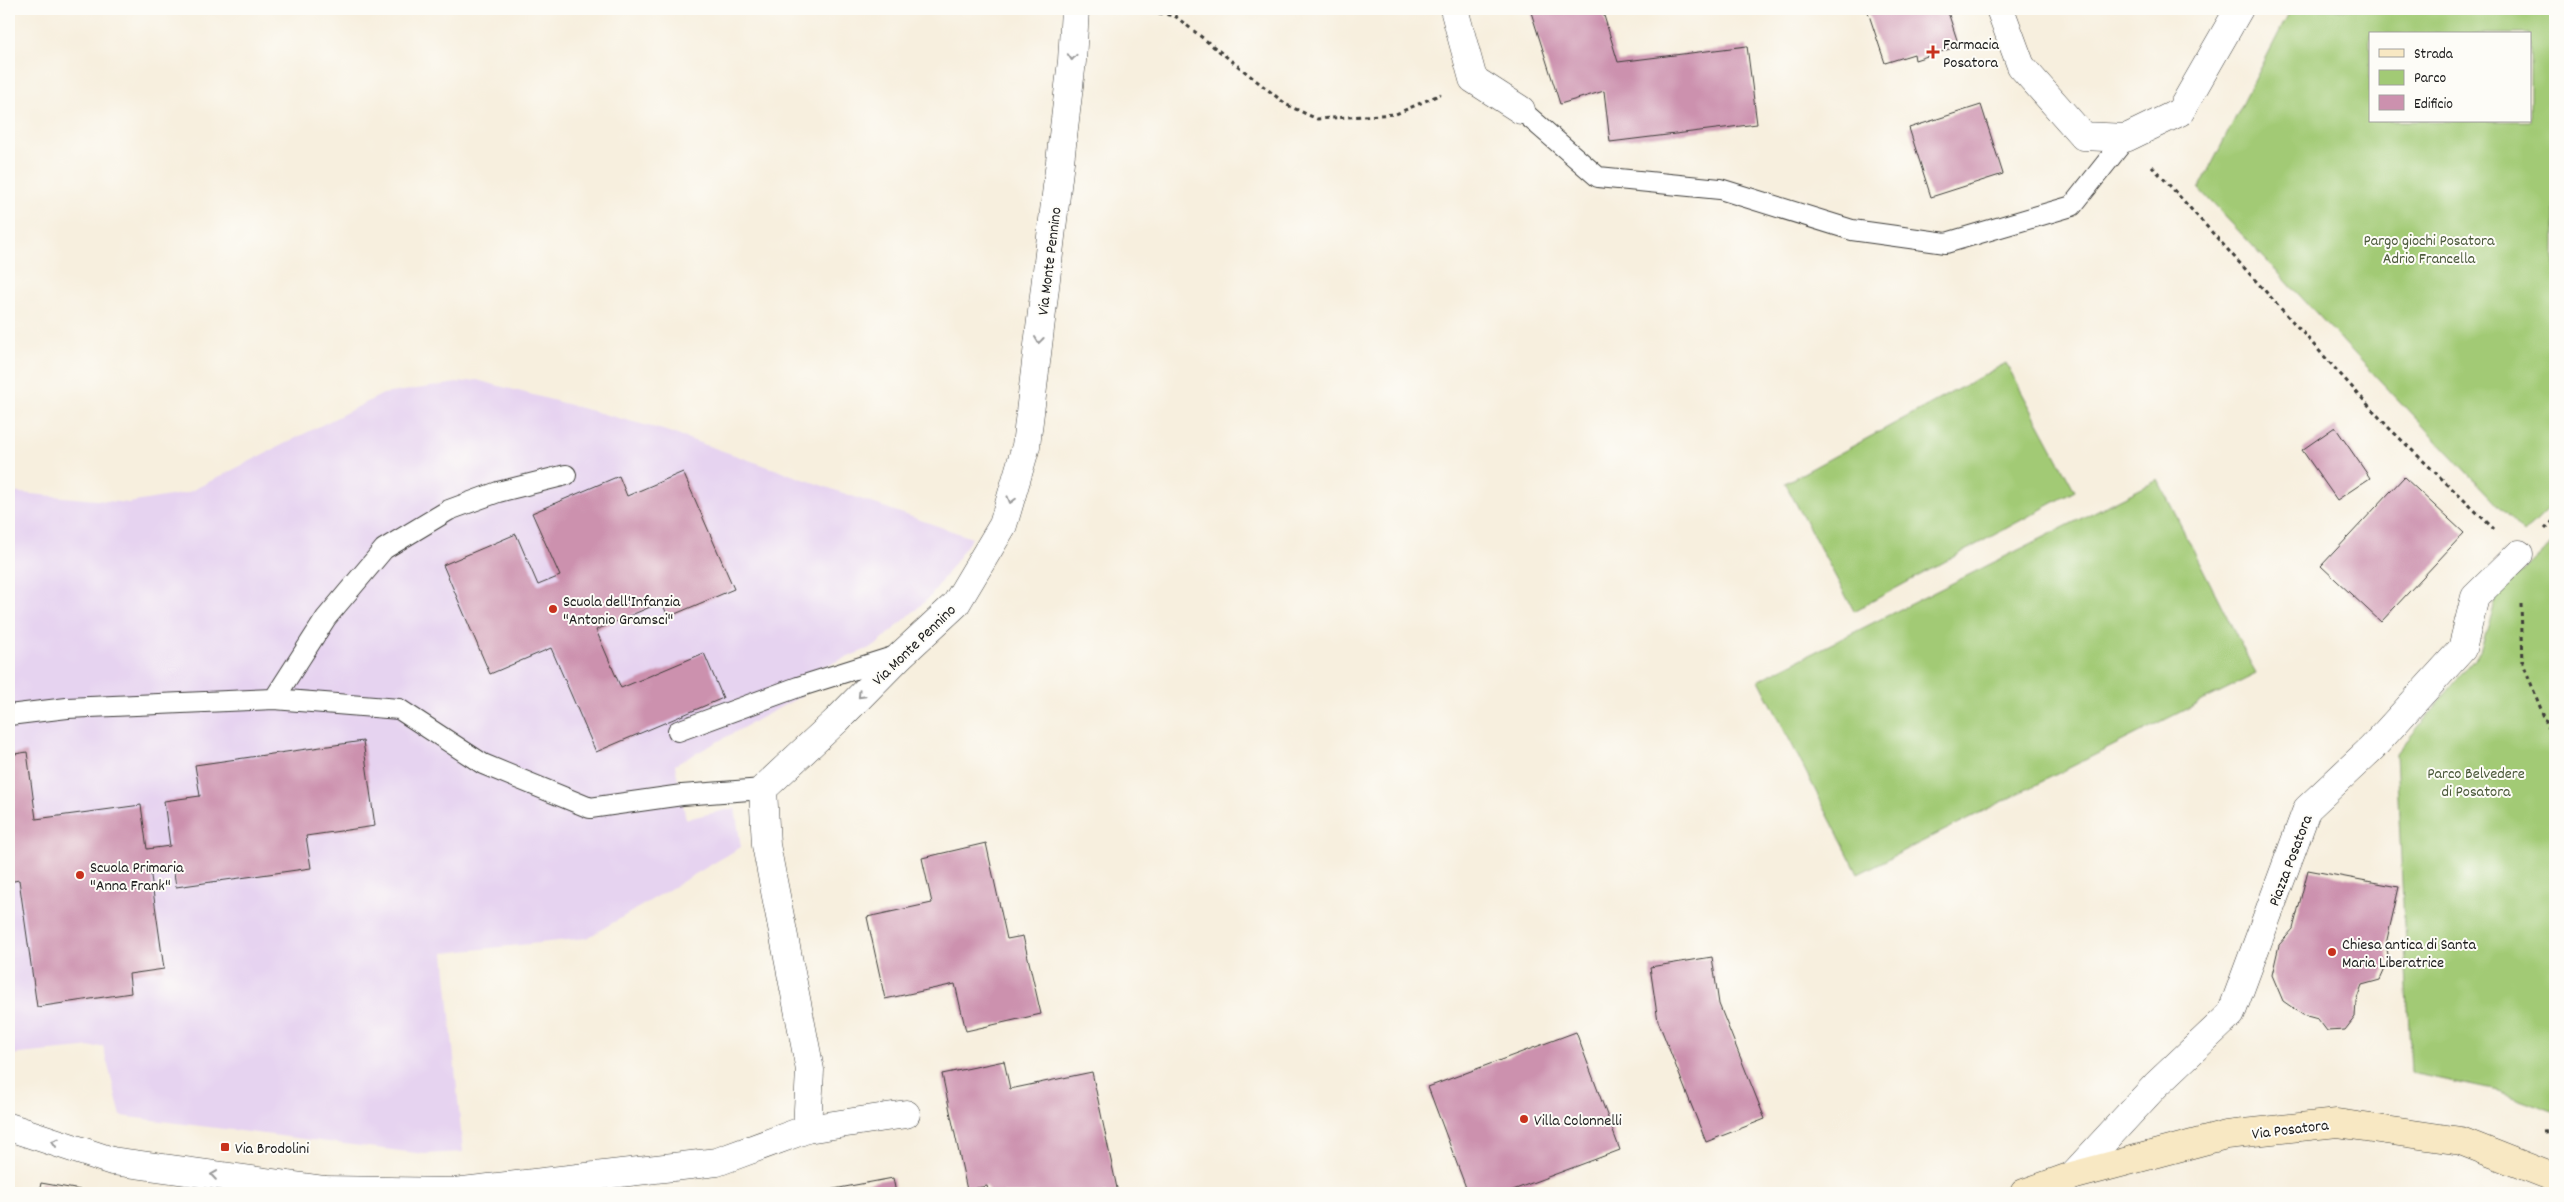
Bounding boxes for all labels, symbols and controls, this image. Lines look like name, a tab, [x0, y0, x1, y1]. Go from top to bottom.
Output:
legend	[2369, 32, 2532, 122]
place label: Farmacia Posatora	[1943, 34, 1999, 75]
text: Strada	[2414, 44, 2454, 66]
marker: Farmacia Posatora	[1927, 46, 1939, 58]
one-way arrow	[1067, 54, 1078, 62]
text: Parco	[2414, 68, 2446, 90]
text: Edificio	[2414, 94, 2453, 116]
street label: Via Monte Pennino	[1032, 206, 1069, 317]
park label: Pargo giochi Posatora Adrio Francella	[2364, 230, 2495, 271]
one-way arrow	[1034, 337, 1045, 345]
one-way arrow	[1006, 495, 1016, 504]
place label: Scuola dell'Infanzia "Antonio Gramsci"	[563, 591, 681, 632]
street label: Via Monte Pennino	[868, 600, 962, 692]
marker: Scuola dell'Infanzia "Antonio Gramsci"	[547, 603, 559, 615]
one-way arrow	[858, 689, 867, 698]
park label: Parco Belvedere di Posatora	[2427, 763, 2525, 804]
street label: Piazza Posatora	[2263, 811, 2319, 910]
place label: Scuola Primaria "Anna Frank"	[90, 857, 184, 898]
marker: Scuola Primaria "Anna Frank"	[74, 869, 86, 881]
place label: Chiesa antica di Santa Maria Liberatrice	[2342, 934, 2476, 975]
marker: Chiesa antica di Santa Maria Liberatrice	[2326, 946, 2338, 958]
place label: Villa Colonnelli	[1534, 1110, 1622, 1133]
marker: Villa Colonnelli	[1518, 1113, 1530, 1125]
street label: Via Posatora	[2251, 1114, 2330, 1147]
one-way arrow	[52, 1138, 60, 1148]
place label: Via Brodolini	[235, 1138, 309, 1161]
marker: Via Brodolini	[219, 1141, 231, 1153]
one-way arrow	[209, 1170, 217, 1181]

